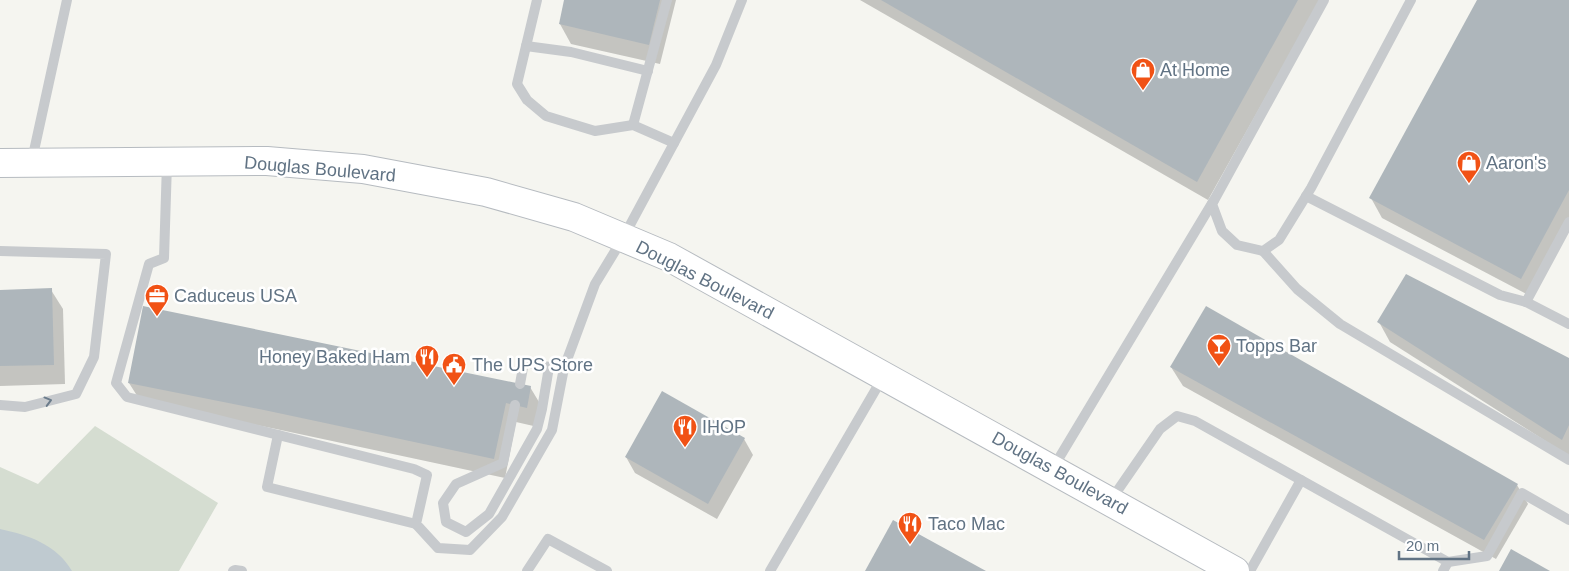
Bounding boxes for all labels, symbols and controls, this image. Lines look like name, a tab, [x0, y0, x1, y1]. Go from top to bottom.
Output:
shop icon: At Home	[1130, 57, 1156, 91]
place label: At Home	[1160, 60, 1230, 80]
shop icon: Aaron's	[1456, 150, 1482, 184]
street label: Douglas Boulevard	[243, 152, 397, 186]
place label: Aaron's	[1486, 153, 1546, 173]
street label: Douglas Boulevard	[633, 237, 777, 323]
office icon: Caduceus USA	[144, 283, 170, 317]
place label: Caduceus USA	[174, 286, 297, 306]
bar icon: Topps Bar	[1206, 333, 1232, 367]
place label: Topps Bar	[1236, 336, 1317, 356]
restaurant icon: Honey Baked Ham	[414, 344, 440, 378]
place label: Honey Baked Ham	[259, 347, 410, 367]
public building icon: The UPS Store	[441, 352, 467, 386]
place label: The UPS Store	[472, 355, 593, 375]
one-way arrow	[43, 397, 51, 407]
restaurant icon: IHOP	[672, 414, 698, 448]
place label: IHOP	[702, 417, 746, 437]
street label: Douglas Boulevard	[989, 427, 1131, 519]
restaurant icon: Taco Mac	[897, 511, 923, 545]
place label: Taco Mac	[928, 514, 1005, 534]
scale bar	[1399, 528, 1469, 560]
text: 20 m	[1406, 537, 1439, 554]

